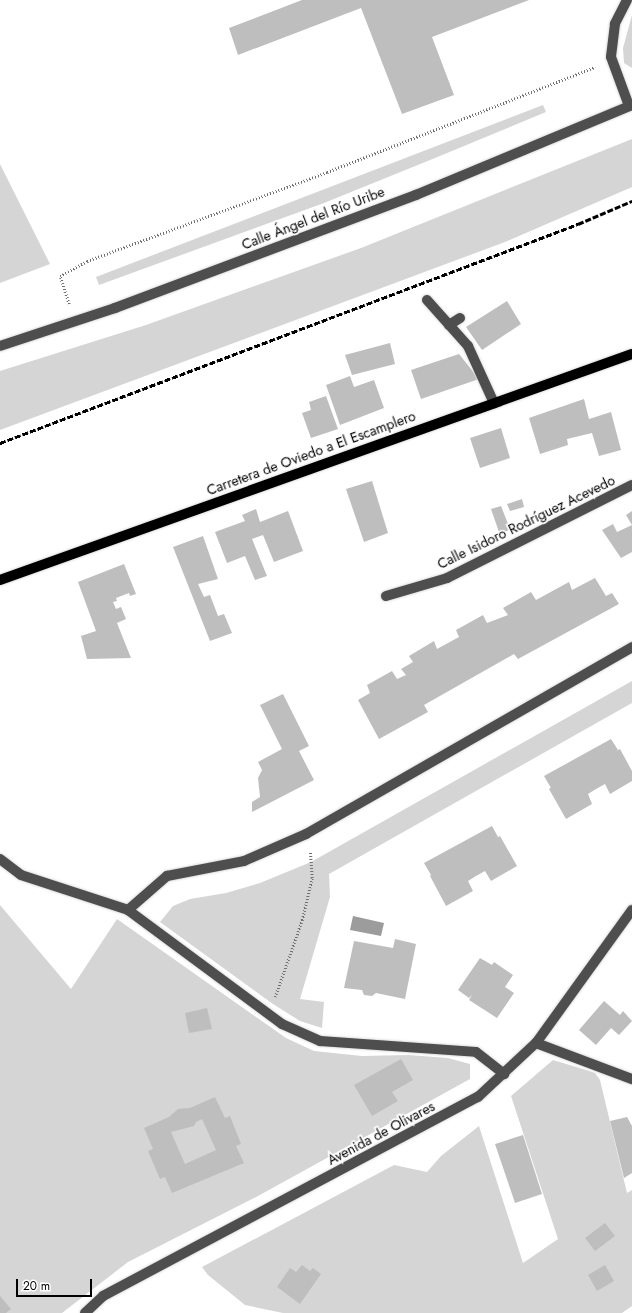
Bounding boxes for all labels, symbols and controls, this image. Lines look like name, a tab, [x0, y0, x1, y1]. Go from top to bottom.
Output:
street label: Calle Ángel del Río Uribe	[239, 183, 387, 253]
street label: Carretera de Oviedo a El Escamplero	[204, 407, 418, 499]
street label: Calle Isidoro Rodríguez Acevedo	[434, 472, 618, 572]
street label: Avenida de Olivares	[324, 1098, 438, 1168]
scale bar	[18, 1271, 94, 1297]
text: 20 m	[23, 1277, 50, 1295]

